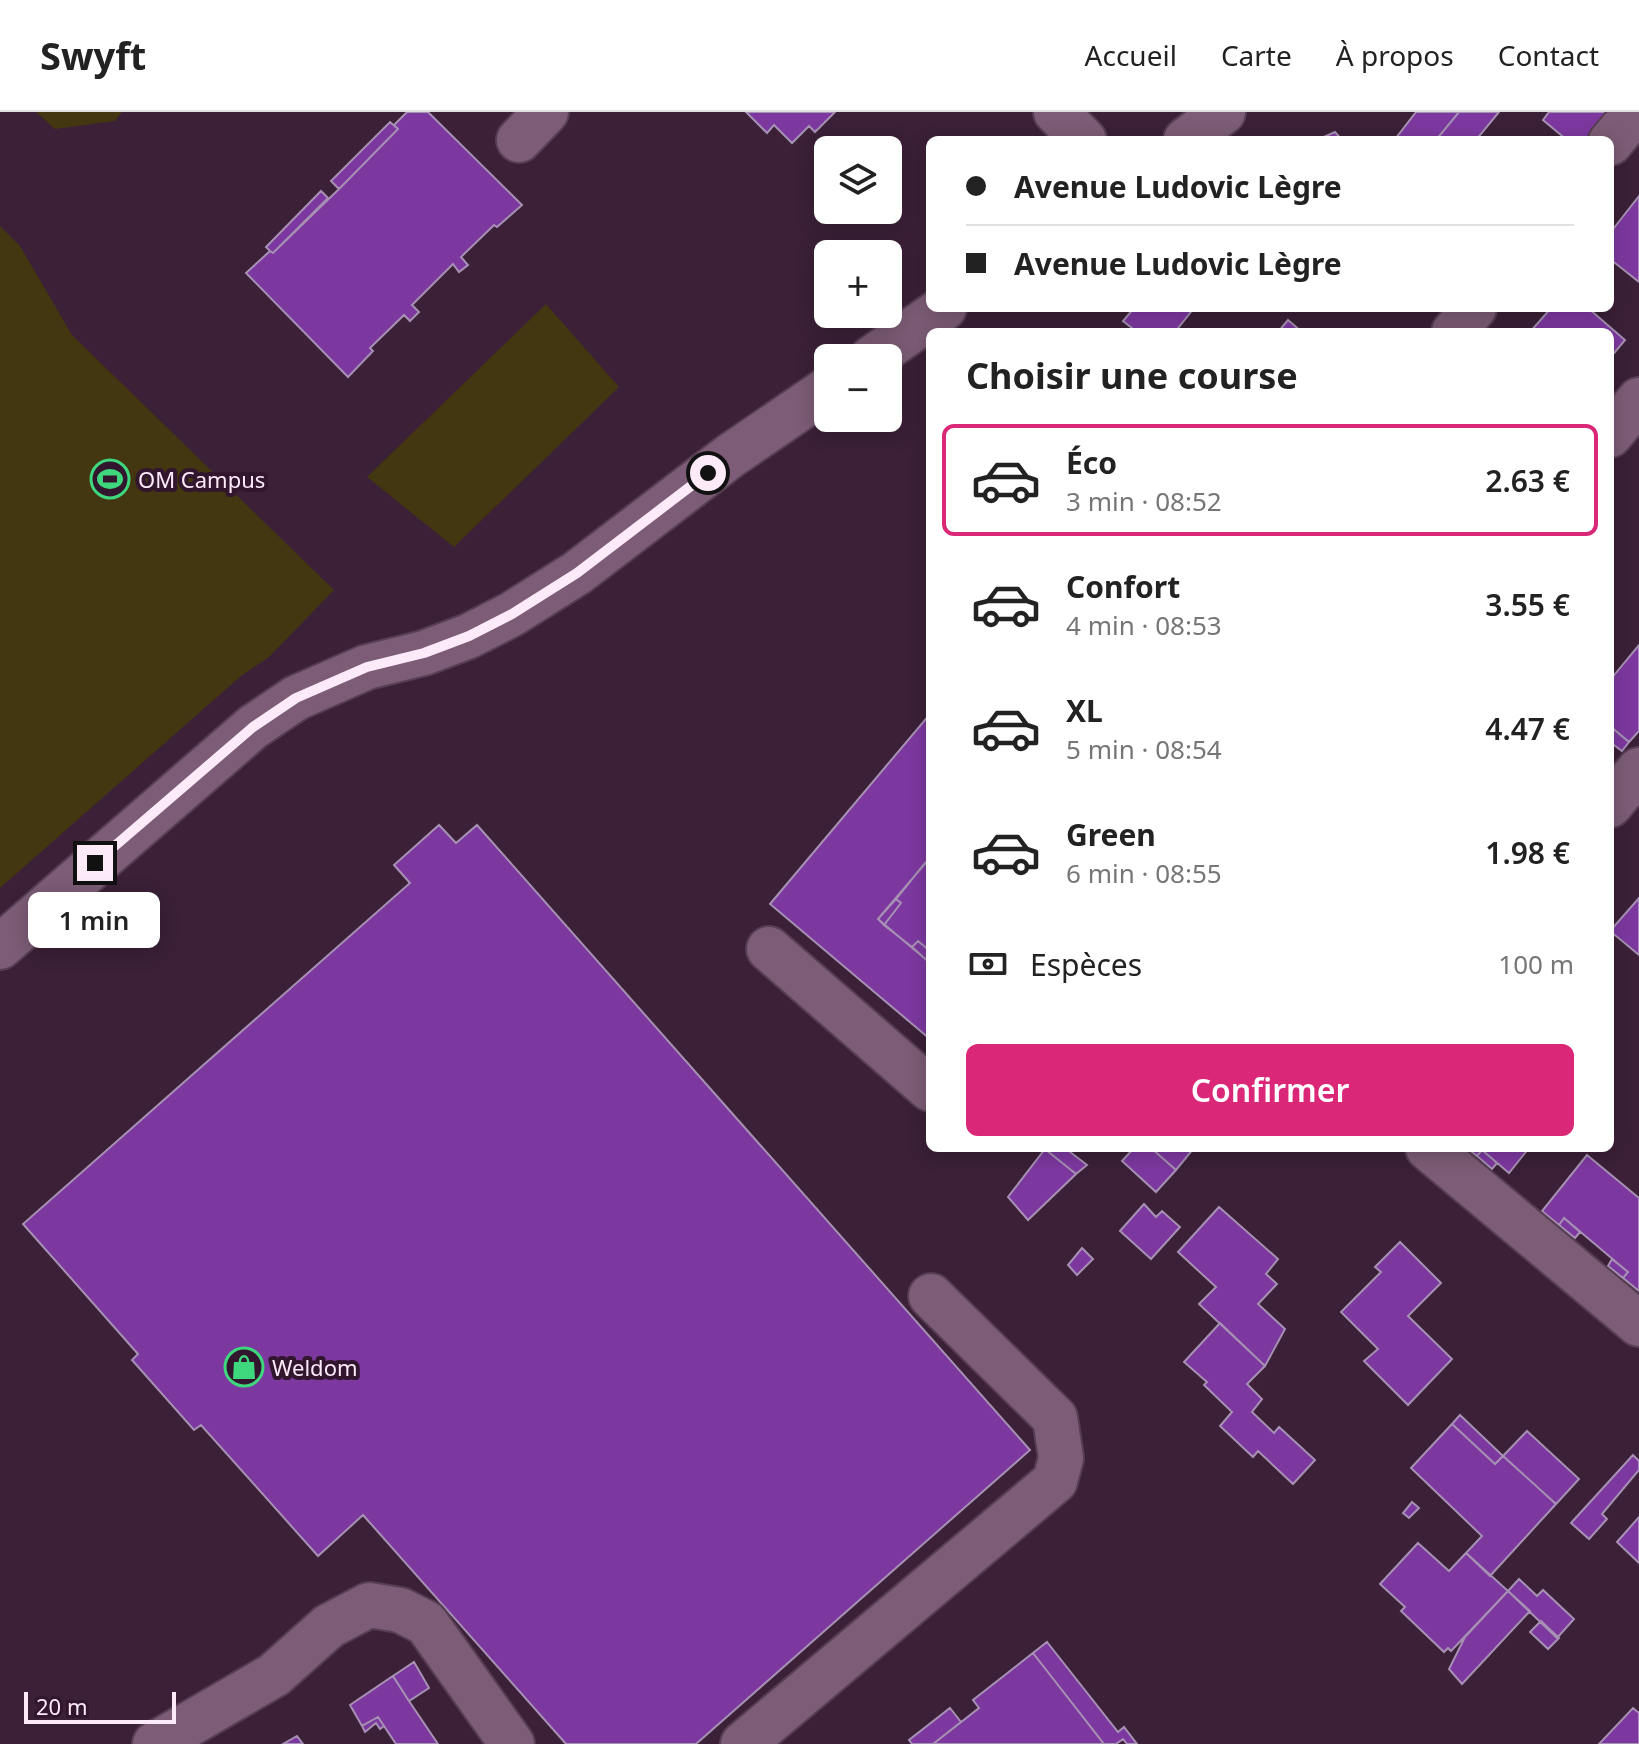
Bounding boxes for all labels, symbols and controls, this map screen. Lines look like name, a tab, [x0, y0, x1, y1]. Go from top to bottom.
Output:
text: Swyft	[40, 29, 146, 81]
text: Accueil	[1085, 36, 1177, 74]
text: Carte	[1221, 36, 1292, 74]
text: À propos	[1336, 36, 1454, 74]
text: Contact	[1498, 36, 1599, 74]
map controls	[814, 136, 902, 432]
button: layers	[814, 136, 902, 224]
text: Avenue Ludovic Lègre	[1014, 166, 1342, 207]
button: +	[814, 240, 902, 328]
text: Avenue Ludovic Lègre	[1014, 243, 1342, 284]
button: −	[814, 344, 902, 432]
text: Choisir une course	[966, 351, 1298, 400]
text: Éco	[1066, 442, 1117, 483]
icon: car	[970, 444, 1042, 516]
route start	[690, 455, 726, 491]
sports icon: OM Campus	[89, 458, 131, 500]
text: 2.63 €	[1485, 460, 1570, 501]
place label: OM Campus	[138, 464, 265, 494]
text: 3 min · 08:52	[1066, 483, 1222, 519]
text: Confort	[1066, 566, 1180, 607]
icon: car	[970, 568, 1042, 640]
text: 3.55 €	[1485, 584, 1570, 625]
text: 4 min · 08:53	[1066, 607, 1222, 643]
text: XL	[1066, 690, 1103, 731]
icon: car	[970, 692, 1042, 764]
text: 4.47 €	[1485, 708, 1570, 749]
text: 5 min · 08:54	[1066, 731, 1222, 767]
text: Green	[1066, 814, 1156, 855]
icon: car	[970, 816, 1042, 888]
text: 1.98 €	[1485, 832, 1570, 873]
route end	[77, 845, 113, 881]
text: 6 min · 08:55	[1066, 855, 1222, 891]
callout: 1 min	[29, 891, 161, 947]
text: 1 min	[59, 902, 129, 938]
icon: cash	[966, 942, 1010, 986]
text: Espèces	[1030, 944, 1142, 985]
text: 100 m	[1498, 946, 1574, 982]
button: Confirmer	[966, 1044, 1574, 1136]
shop icon: Weldom	[223, 1346, 265, 1388]
place label: Weldom	[272, 1352, 358, 1382]
scale bar	[24, 1688, 176, 1724]
text: 20 m	[36, 1691, 87, 1721]

